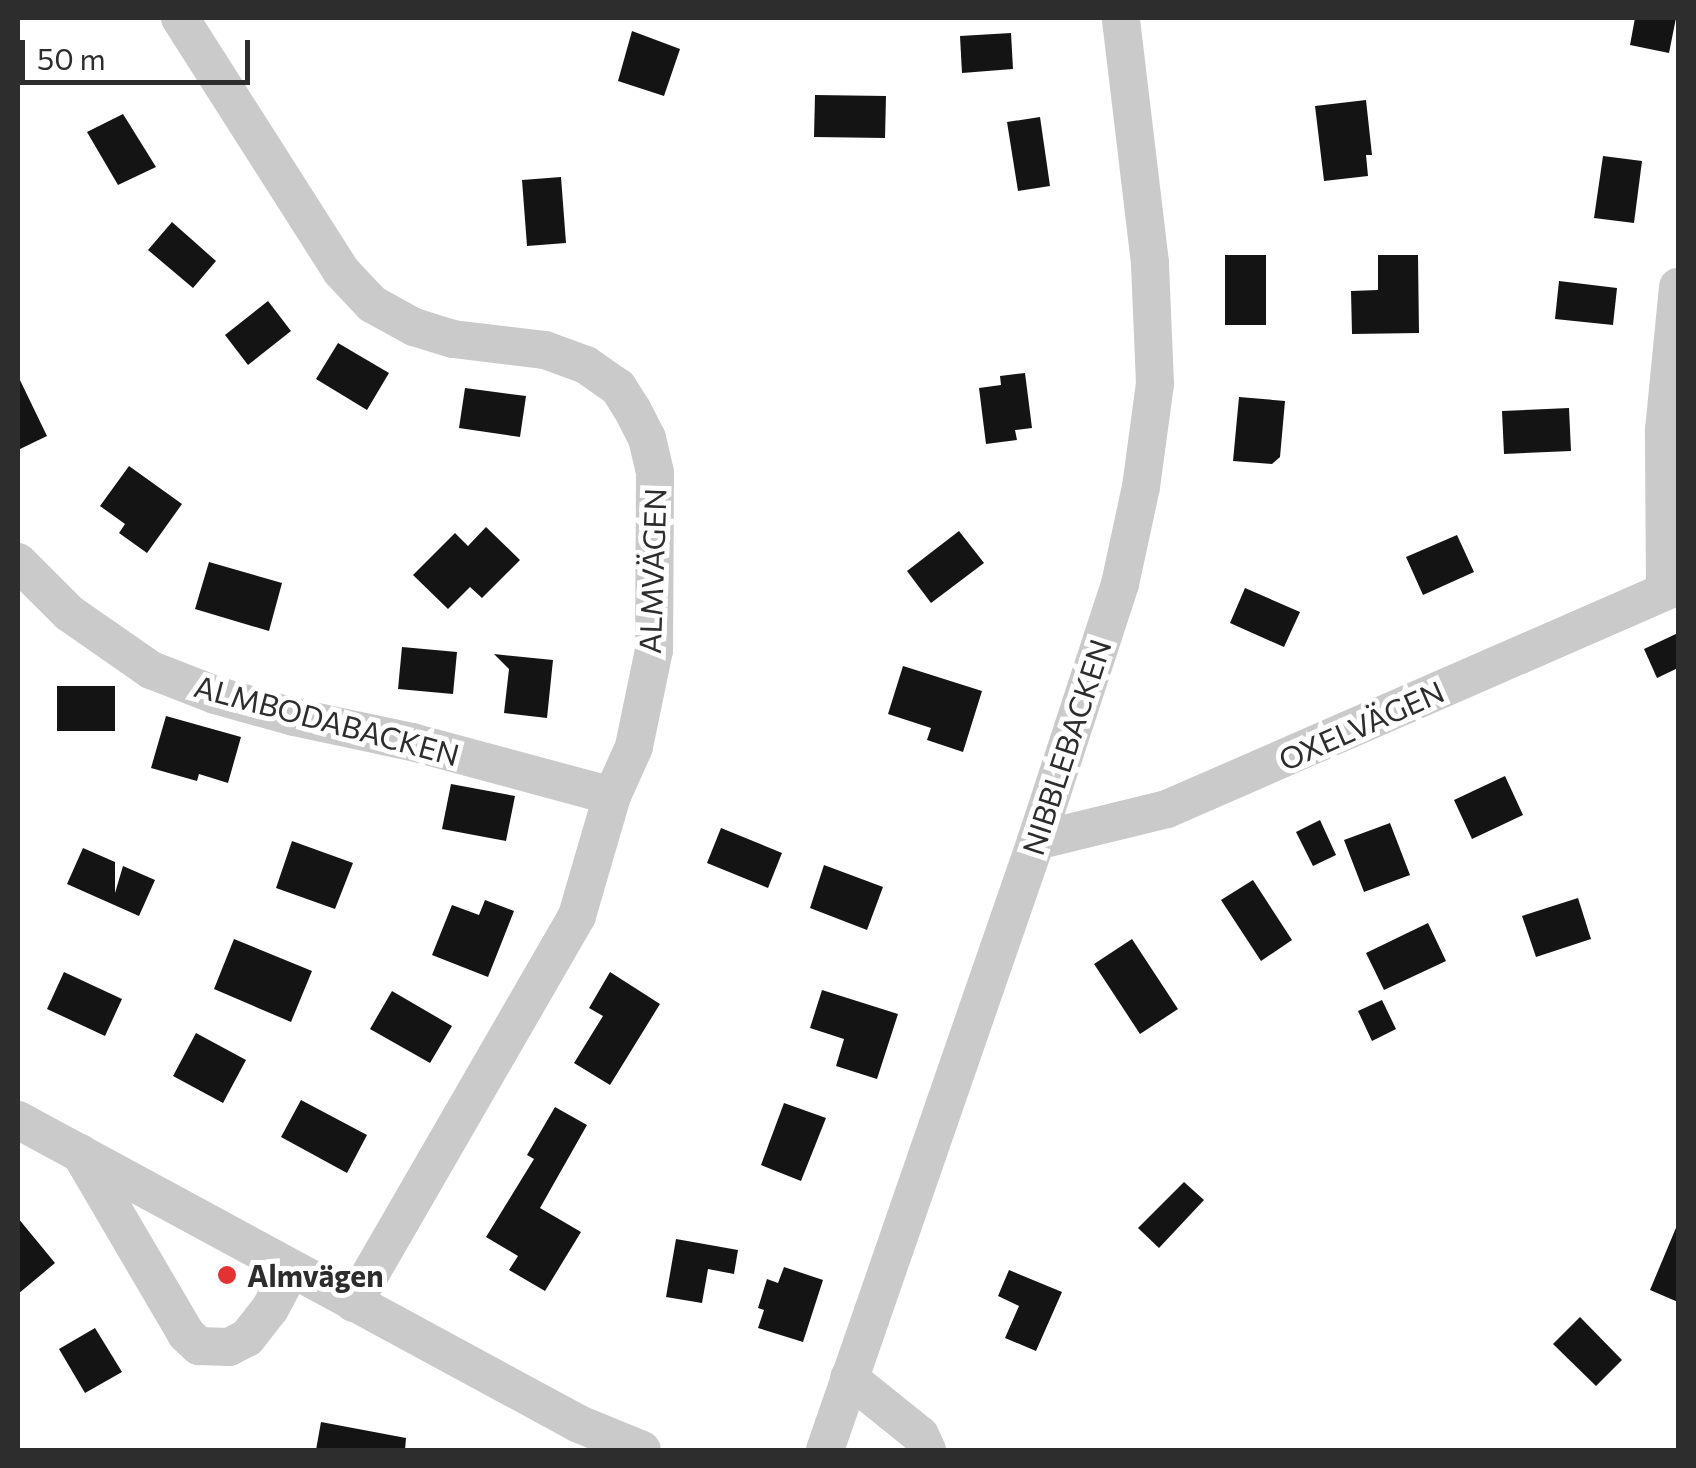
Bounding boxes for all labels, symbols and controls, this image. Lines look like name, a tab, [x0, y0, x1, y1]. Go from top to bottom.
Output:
scale bar	[25, 20, 255, 82]
text: 50 m	[37, 39, 106, 76]
street label: ALMVÄGEN	[631, 487, 673, 655]
street label: NIBBLEBACKEN	[1014, 634, 1118, 860]
street label: ALMBODABACKEN	[191, 667, 463, 773]
street label: OXELVÄGEN	[1273, 673, 1449, 777]
place label: Almvägen	[247, 1257, 383, 1293]
marker: Almvägen	[216, 1264, 238, 1286]

